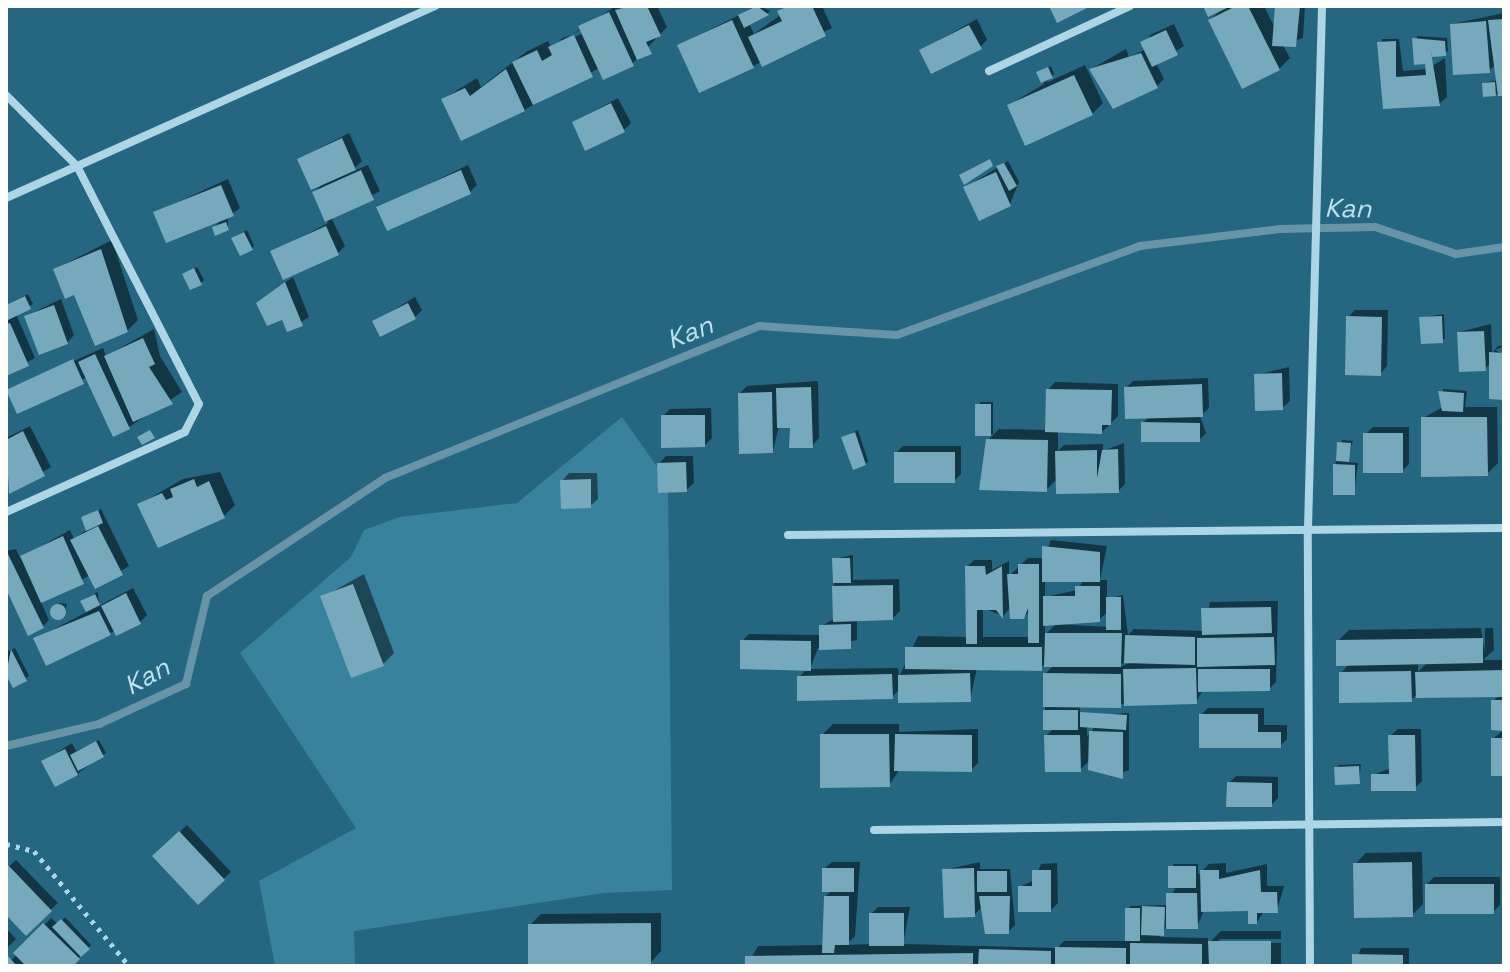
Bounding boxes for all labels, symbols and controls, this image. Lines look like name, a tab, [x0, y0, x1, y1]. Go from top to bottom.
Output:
water label: Kan	[1324, 193, 1372, 225]
water label: Kan	[662, 310, 718, 356]
water label: Kan	[119, 652, 175, 702]

